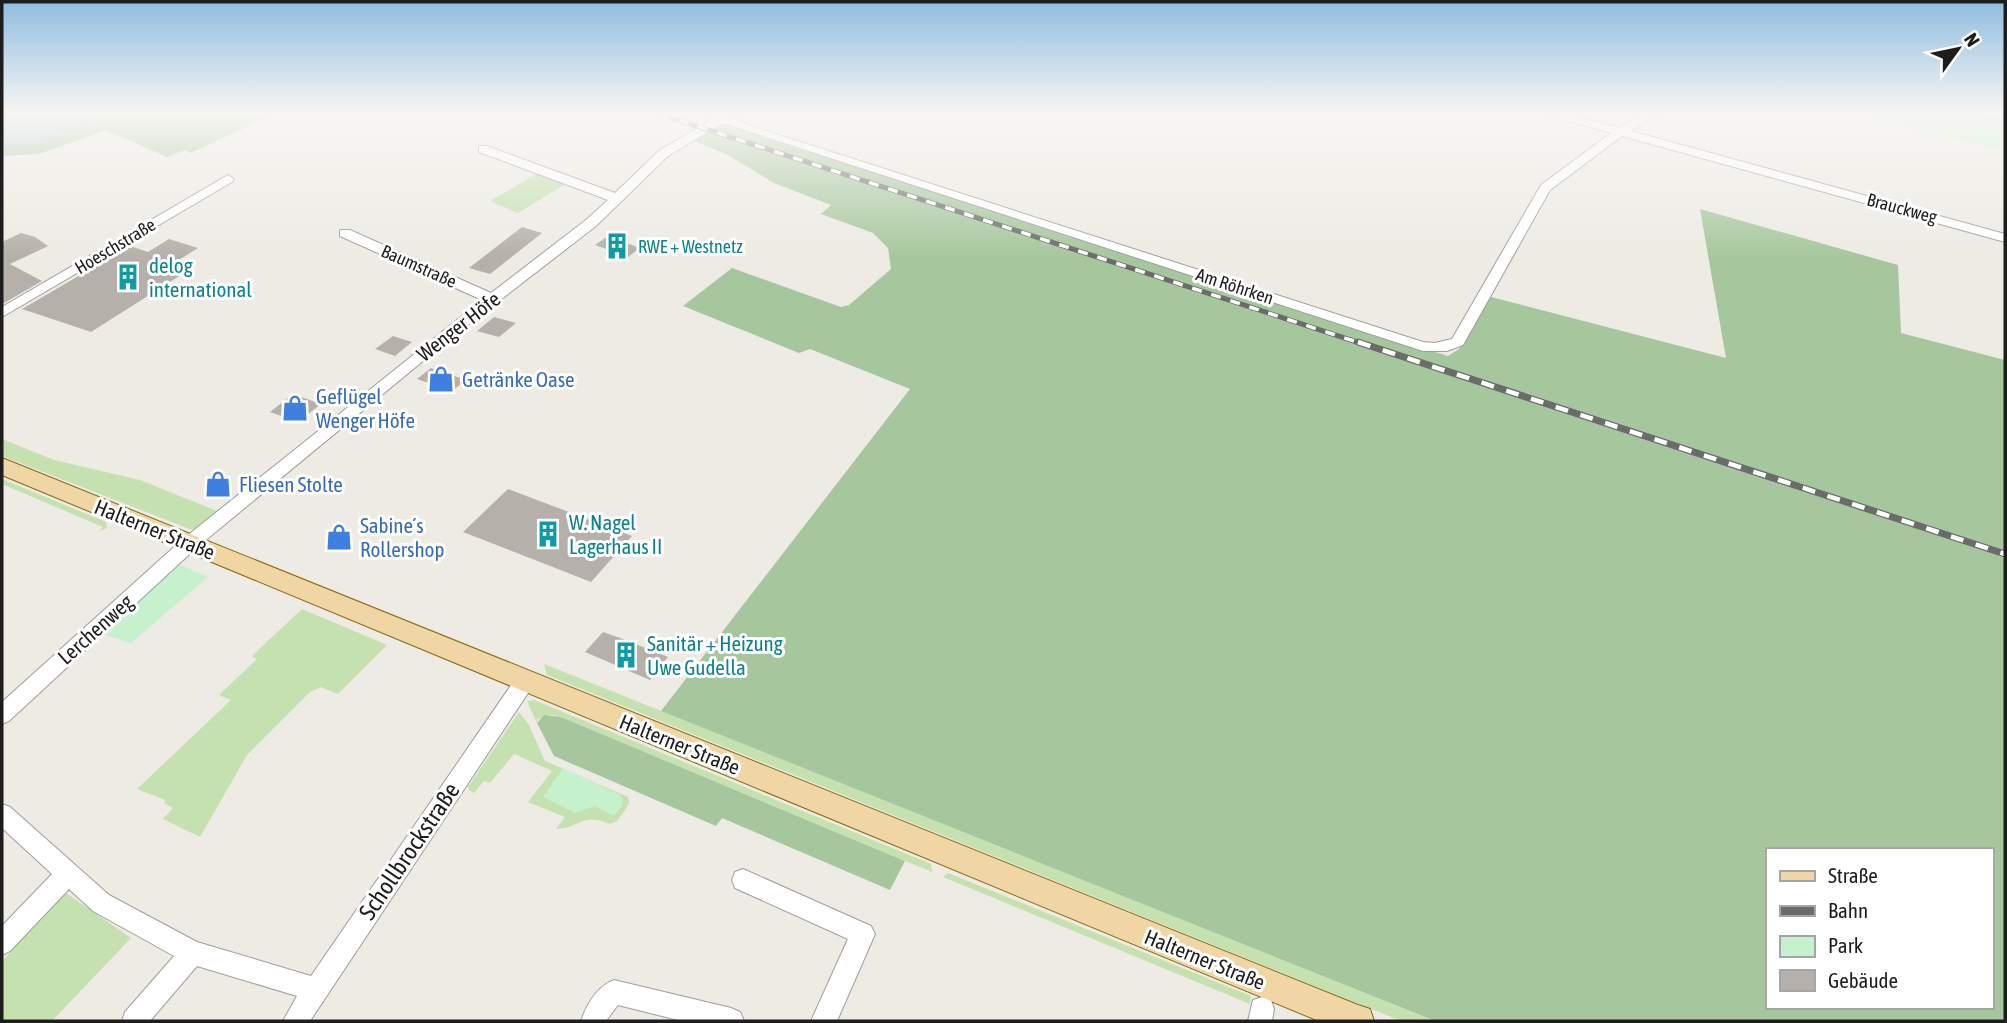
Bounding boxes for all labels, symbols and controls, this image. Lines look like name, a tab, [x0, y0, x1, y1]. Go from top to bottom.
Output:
north arrow	[1923, 14, 1993, 84]
text: N	[1960, 29, 1985, 50]
street label: Brauckweg	[1865, 189, 1940, 227]
street label: Hoeschstraße	[71, 214, 159, 278]
building icon: RWE + Westnetz	[602, 231, 632, 261]
place label: RWE + Westnetz	[638, 236, 743, 257]
street label: Baumstraße	[378, 240, 460, 292]
place label: delog international	[149, 253, 252, 301]
building icon: delog international	[113, 262, 143, 292]
street label: Am Röhrken	[1194, 264, 1276, 308]
street label: Wenger Höfe	[412, 286, 504, 366]
shop icon: Getränke Oase	[426, 364, 456, 394]
place label: Getränke Oase	[462, 367, 575, 391]
place label: Geflügel Wenger Höfe	[316, 384, 415, 432]
shop icon: Geflügel Wenger Höfe	[280, 393, 310, 423]
shop icon: Fliesen Stolte	[203, 469, 233, 499]
place label: Fliesen Stolte	[239, 472, 343, 496]
street label: Halterner Straße	[91, 494, 219, 564]
place label: W. Nagel Lagerhaus II	[569, 510, 662, 558]
place label: Sabine´s Rollershop	[360, 513, 444, 561]
building icon: W. Nagel Lagerhaus II	[533, 519, 563, 549]
shop icon: Sabine´s Rollershop	[324, 522, 354, 552]
street label: Lerchenweg	[53, 589, 137, 669]
place label: Sanitär + Heizung Uwe Gudella	[647, 631, 783, 679]
building icon: Sanitär + Heizung Uwe Gudella	[611, 640, 641, 670]
street label: Halterner Straße	[616, 709, 744, 779]
street label: Schollbrockstraße	[353, 777, 465, 925]
legend	[1766, 848, 1993, 1009]
text: Straße	[1828, 863, 1878, 887]
text: Bahn	[1828, 898, 1868, 922]
street label: Halterner Straße	[1141, 924, 1269, 994]
text: Park	[1828, 933, 1863, 957]
text: Gebäude	[1828, 968, 1898, 992]

